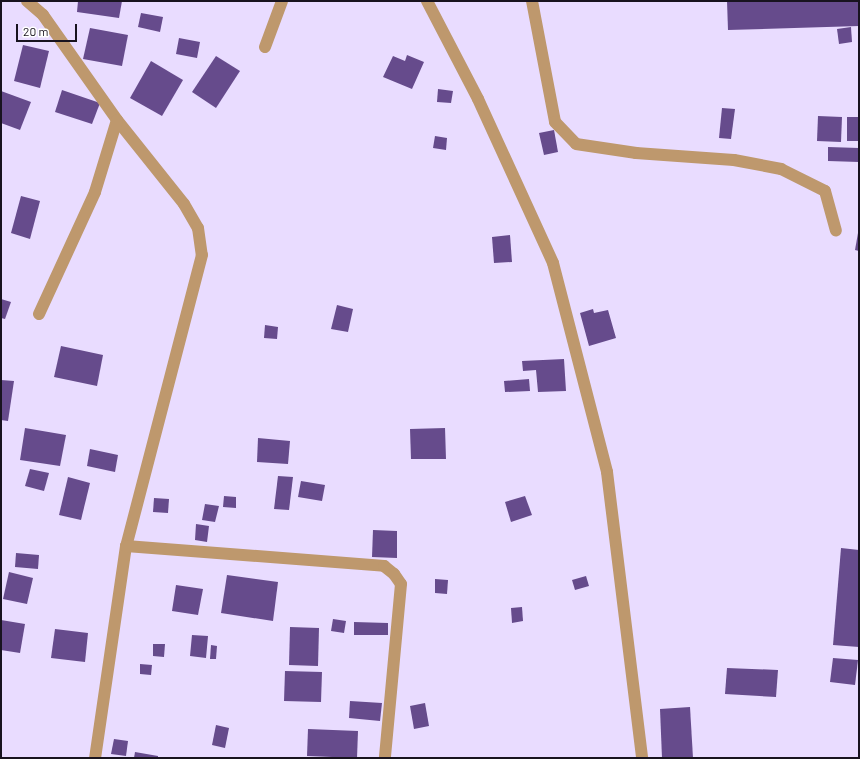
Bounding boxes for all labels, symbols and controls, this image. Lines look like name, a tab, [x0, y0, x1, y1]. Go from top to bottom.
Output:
scale bar	[18, 16, 79, 42]
text: 20 m	[23, 24, 49, 38]

